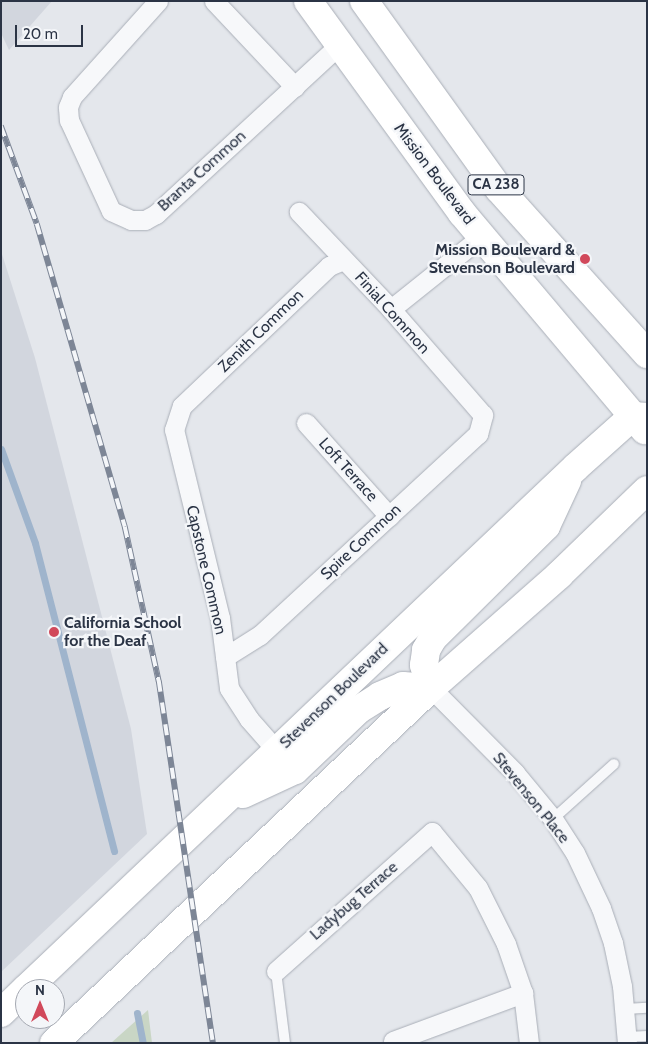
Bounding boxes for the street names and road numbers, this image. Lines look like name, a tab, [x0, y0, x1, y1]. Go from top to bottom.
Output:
street label: Mission Boulevard	[390, 120, 478, 228]
street label: Branta Common	[154, 126, 250, 216]
road number: CA 238	[467, 172, 525, 198]
street label: Finial Common	[350, 268, 434, 358]
street label: Zenith Common	[214, 286, 308, 376]
street label: Loft Terrace	[314, 434, 382, 506]
street label: Spire Common	[317, 500, 405, 584]
street label: Capstone Common	[182, 503, 230, 637]
street label: Stevenson Boulevard	[276, 639, 392, 753]
street label: Stevenson Place	[489, 749, 573, 847]
street label: Ladybug Terrace	[306, 858, 402, 944]

